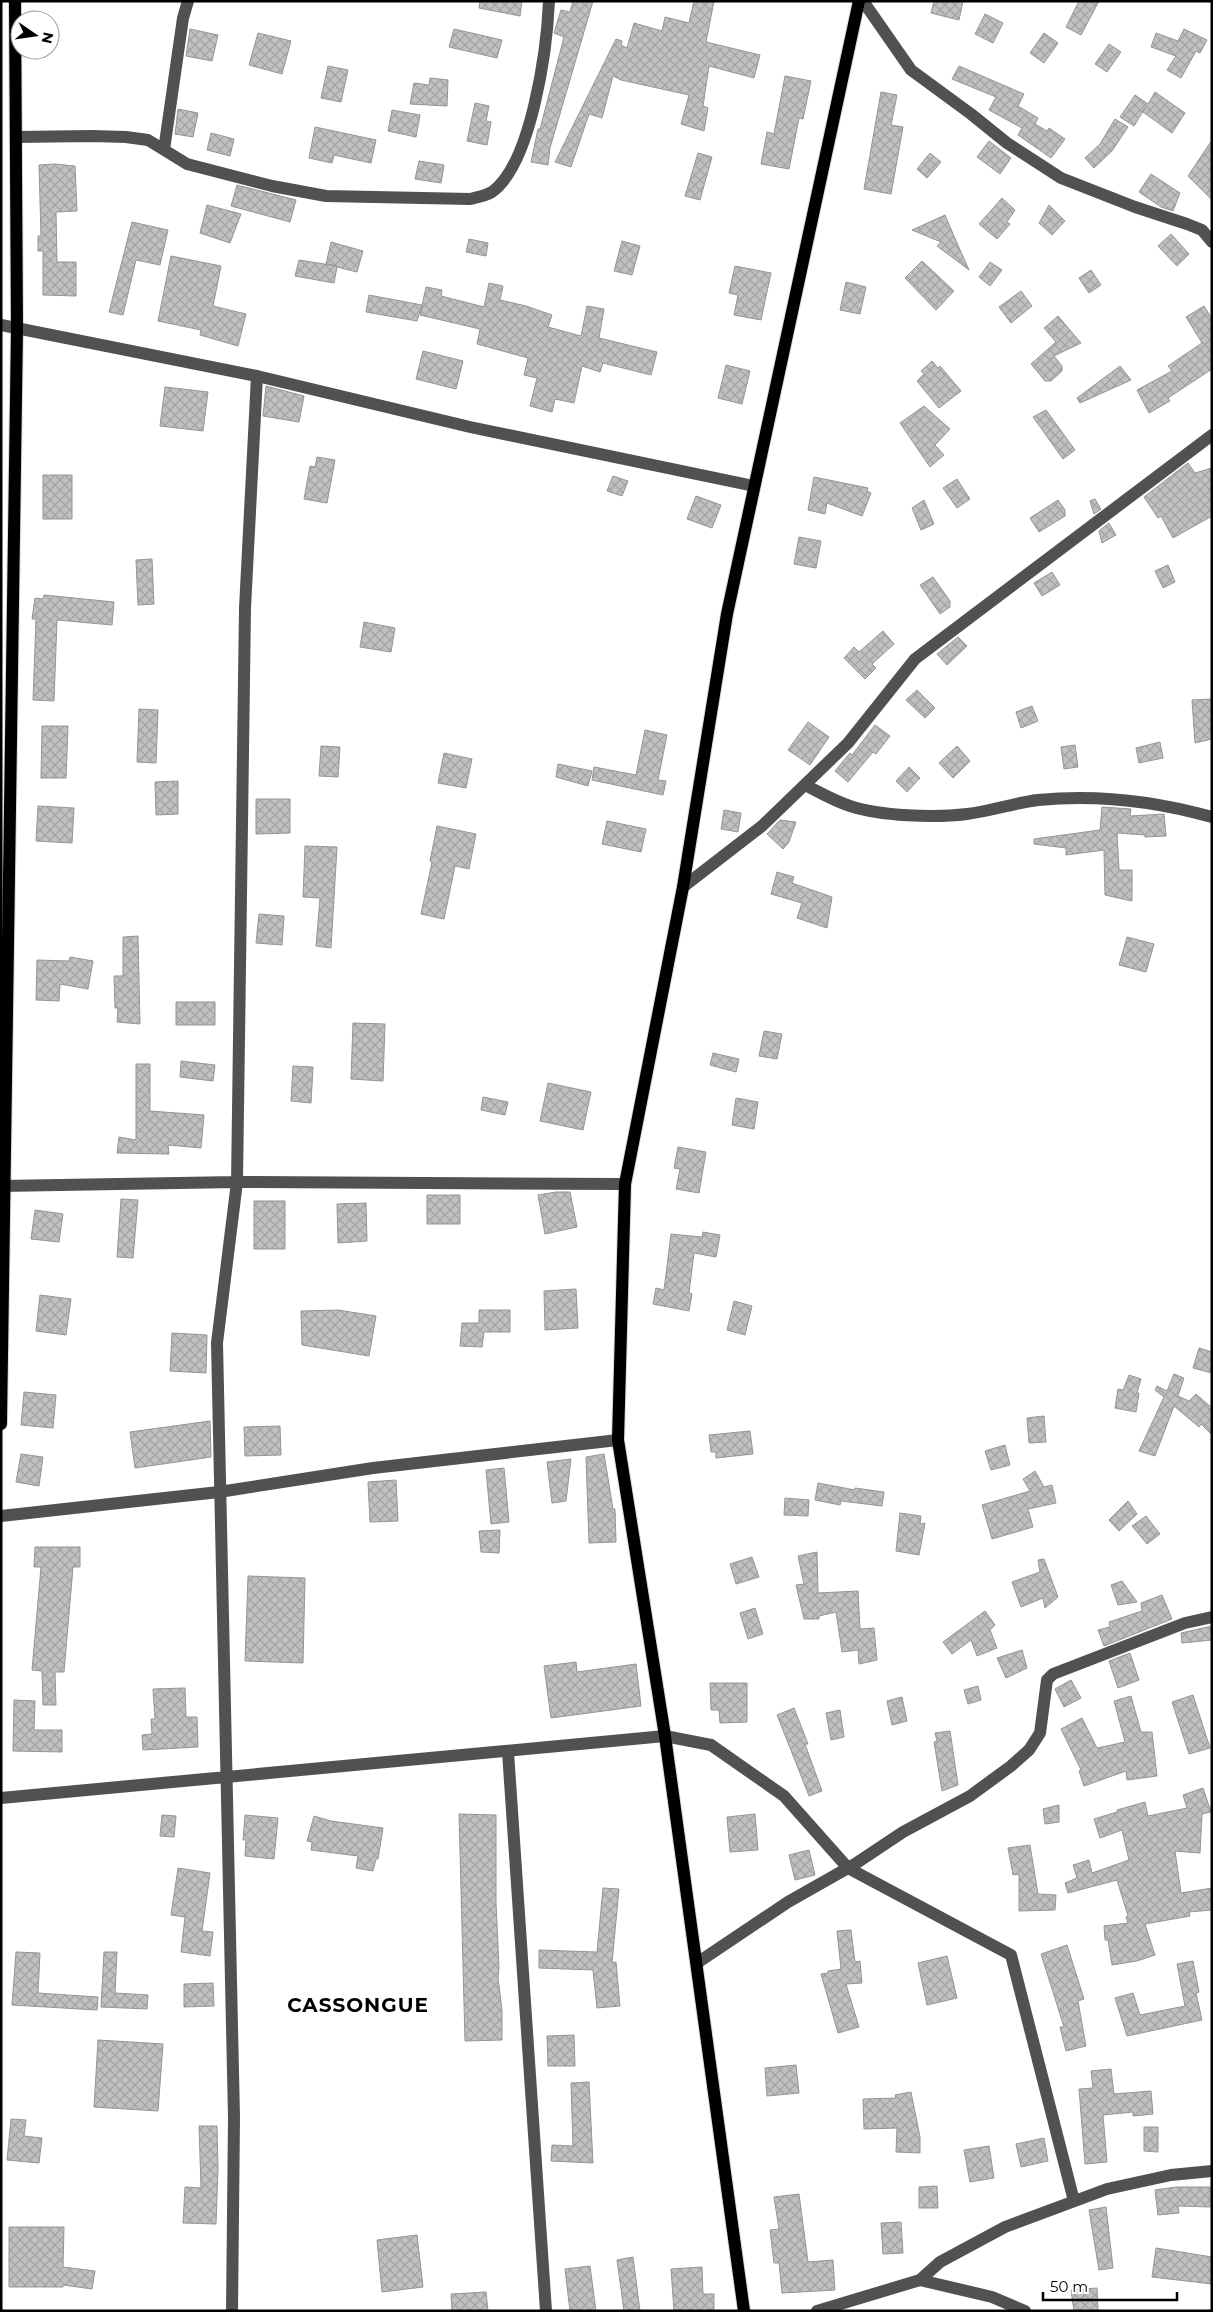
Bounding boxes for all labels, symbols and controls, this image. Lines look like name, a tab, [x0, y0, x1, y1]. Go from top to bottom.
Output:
north arrow	[10, 10, 60, 60]
text: N	[38, 30, 58, 45]
district label: CASSONGUE	[287, 1993, 429, 2017]
scale bar	[1043, 2270, 1177, 2302]
text: 50 m	[1050, 2277, 1088, 2296]

